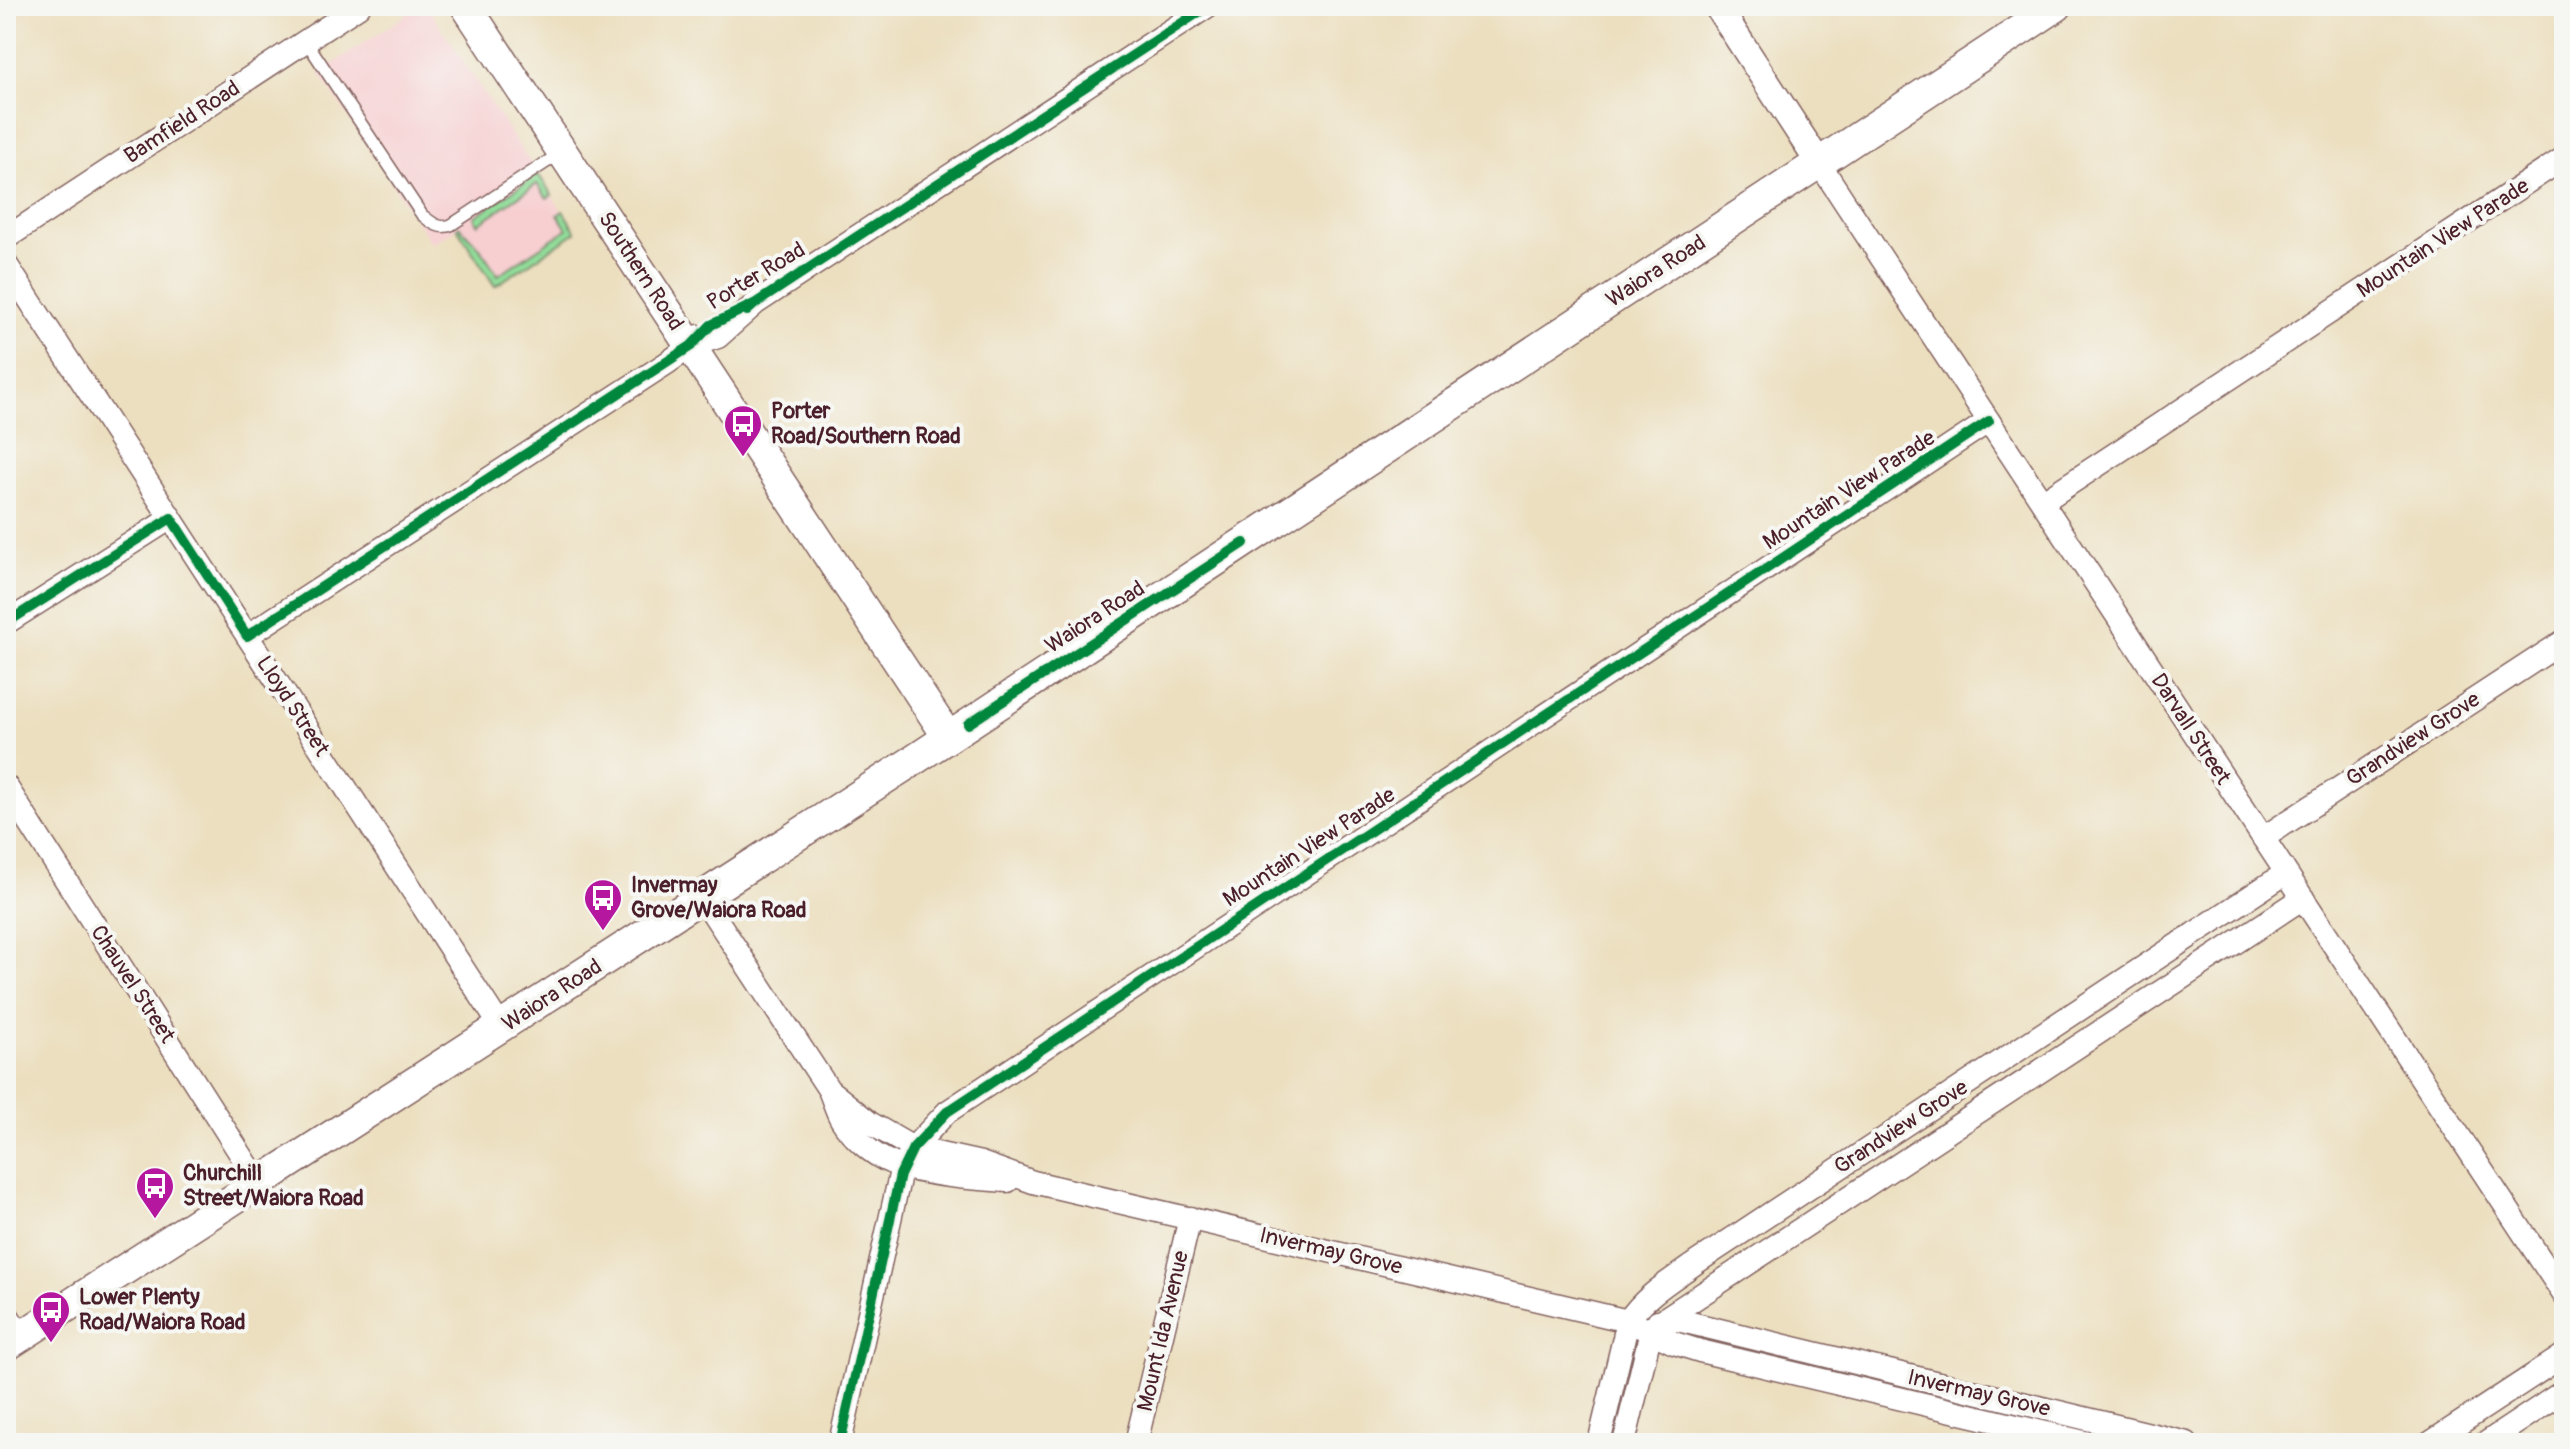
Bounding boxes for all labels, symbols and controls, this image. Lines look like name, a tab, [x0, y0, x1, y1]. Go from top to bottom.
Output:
street label: Bamfield Road	[119, 74, 245, 170]
street label: Mountain View Parade	[2352, 172, 2535, 304]
street label: Southern Road	[592, 206, 690, 336]
street label: Waiora Road	[1601, 228, 1711, 314]
street label: Porter Road	[702, 236, 810, 316]
place label: Porter Road/Southern Road	[771, 397, 961, 450]
bus stop icon: Porter Road/Southern Road	[722, 403, 764, 458]
street label: Mountain View Parade	[1758, 424, 1941, 556]
street label: Waiora Road	[1040, 574, 1150, 660]
street label: Lloyd Street	[250, 651, 336, 762]
street label: Darvall Street	[2145, 668, 2237, 790]
street label: Grandview Grove	[2341, 685, 2485, 793]
street label: Mountain View Parade	[1218, 781, 1401, 913]
place label: Invermay Grove/Waiora Road	[631, 871, 807, 924]
bus stop icon: Invermay Grove/Waiora Road	[582, 877, 624, 932]
street label: Chauvel Street	[84, 920, 182, 1048]
street label: Waiora Road	[497, 952, 607, 1038]
street label: Grandview Grove	[1829, 1073, 1973, 1181]
place label: Churchill Street/Waiora Road	[183, 1159, 364, 1212]
bus stop icon: Churchill Street/Waiora Road	[134, 1165, 176, 1220]
street label: Invermay Grove	[1257, 1221, 1405, 1281]
street label: Mount Ida Avenue	[1131, 1248, 1195, 1414]
place label: Lower Plenty Road/Waiora Road	[79, 1283, 246, 1336]
bus stop icon: Lower Plenty Road/Waiora Road	[30, 1289, 72, 1344]
street label: Invermay Grove	[1905, 1363, 2053, 1423]

